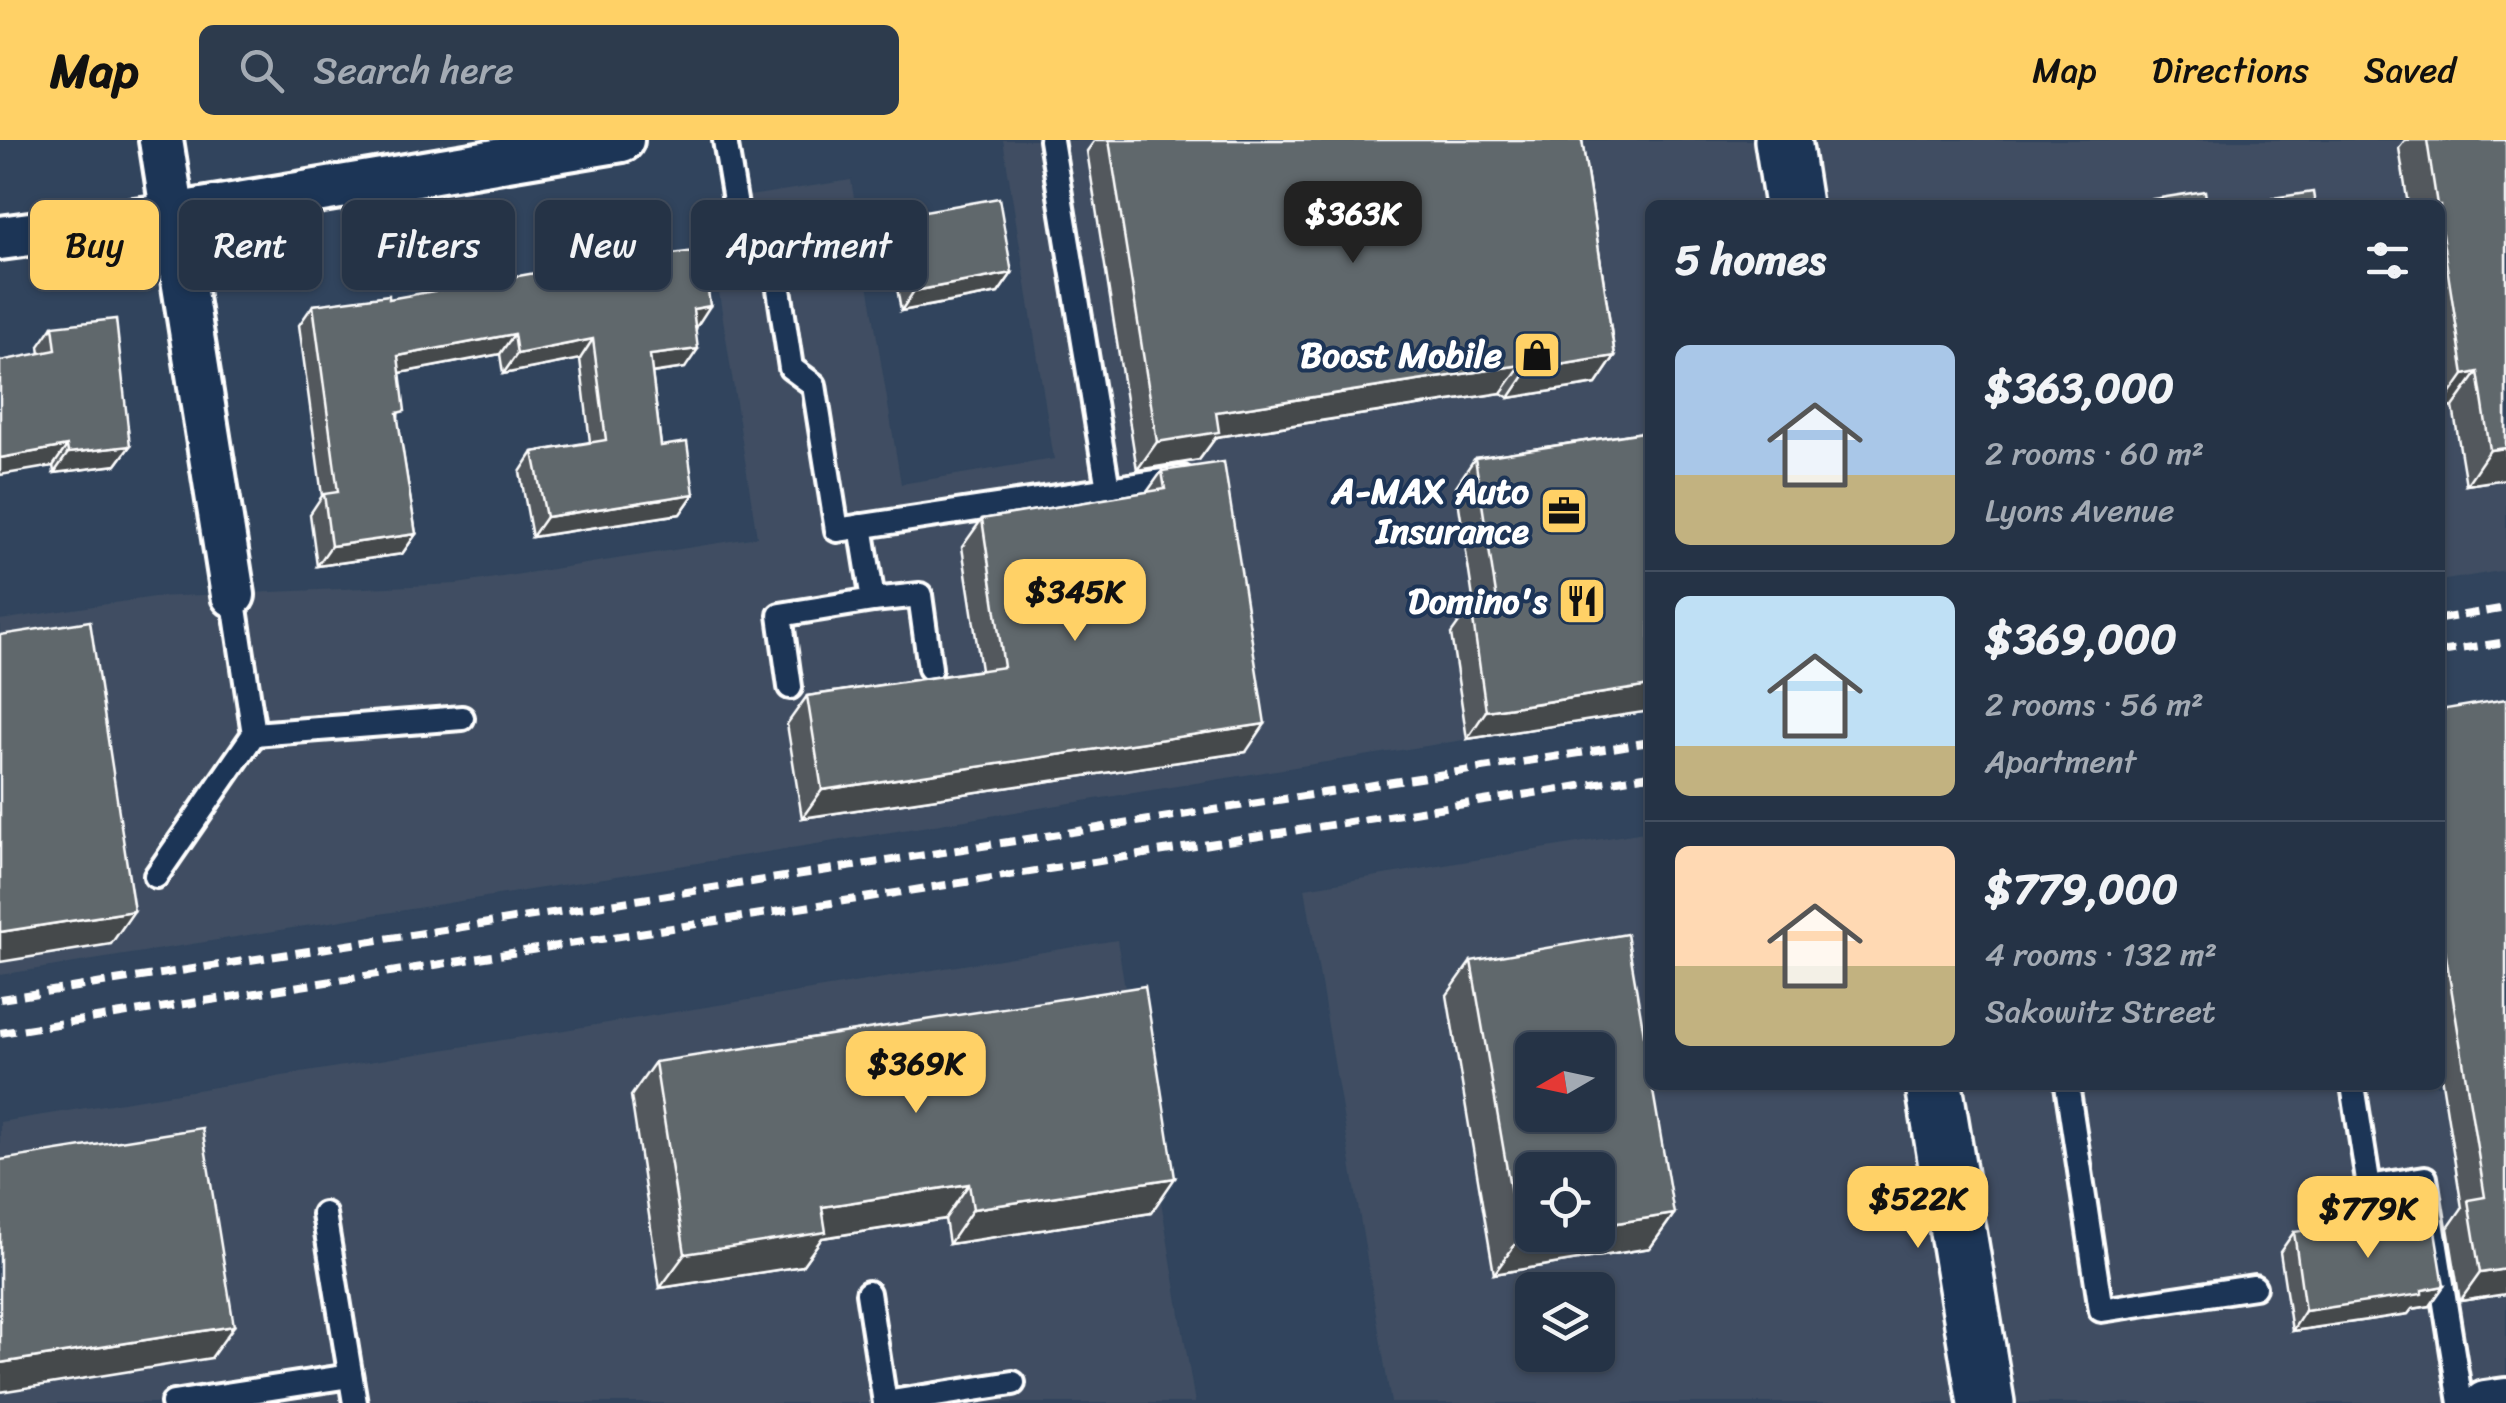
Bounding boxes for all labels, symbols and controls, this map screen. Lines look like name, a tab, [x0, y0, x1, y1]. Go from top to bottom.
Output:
search box	[199, 25, 899, 115]
text: Map	[50, 28, 139, 113]
text: Search here	[314, 37, 514, 104]
text: Map	[2032, 39, 2097, 101]
text: Directions	[2152, 39, 2309, 101]
text: Saved	[2364, 39, 2456, 101]
icon: search	[234, 43, 289, 98]
pin: $363K	[1283, 181, 1423, 266]
text: $363K	[1306, 185, 1400, 242]
chip: Buy	[30, 200, 159, 290]
chip: Rent	[179, 200, 322, 290]
chip: Filters	[342, 200, 515, 290]
chip: New	[535, 200, 671, 290]
chip: Apartment	[691, 200, 927, 290]
text: 5 homes	[1675, 223, 1826, 297]
icon: filters	[2360, 233, 2415, 288]
place label: Boost Mobile	[1300, 324, 1502, 386]
shop icon: Boost Mobile	[1511, 329, 1563, 381]
text: $363,000	[1985, 351, 2174, 425]
icon: home	[1755, 385, 1875, 505]
text: 2 rooms · 60 m²	[1985, 425, 2204, 482]
place label: A-MAX Auto Insurance	[1330, 460, 1529, 562]
text: Lyons Avenue	[1985, 482, 2175, 539]
office icon: A-MAX Auto Insurance	[1538, 485, 1590, 537]
pin: $345K	[1005, 559, 1145, 644]
text: $345K	[1026, 563, 1124, 620]
place label: Domino's	[1408, 570, 1548, 632]
restaurant icon: Domino's	[1556, 575, 1608, 627]
text: $369,000	[1985, 602, 2177, 676]
icon: home	[1755, 636, 1875, 756]
text: 2 rooms · 56 m²	[1985, 676, 2204, 733]
text: Apartment	[1985, 733, 2136, 790]
text: $779,000	[1985, 852, 2178, 926]
icon: home	[1755, 886, 1875, 1006]
text: 4 rooms · 132 m²	[1985, 926, 2217, 983]
text: Sakowitz Street	[1985, 983, 2216, 1040]
pin: $369K	[846, 1031, 986, 1116]
north arrow	[1515, 1032, 1615, 1132]
map controls	[1515, 1032, 1615, 1372]
text: $369K	[868, 1035, 964, 1092]
button: locate	[1515, 1152, 1615, 1252]
pin: $522K	[1848, 1166, 1988, 1251]
text: $522K	[1869, 1170, 1967, 1227]
pin: $779K	[2298, 1176, 2438, 1261]
text: $779K	[2319, 1180, 2417, 1237]
button: layers	[1515, 1272, 1615, 1372]

